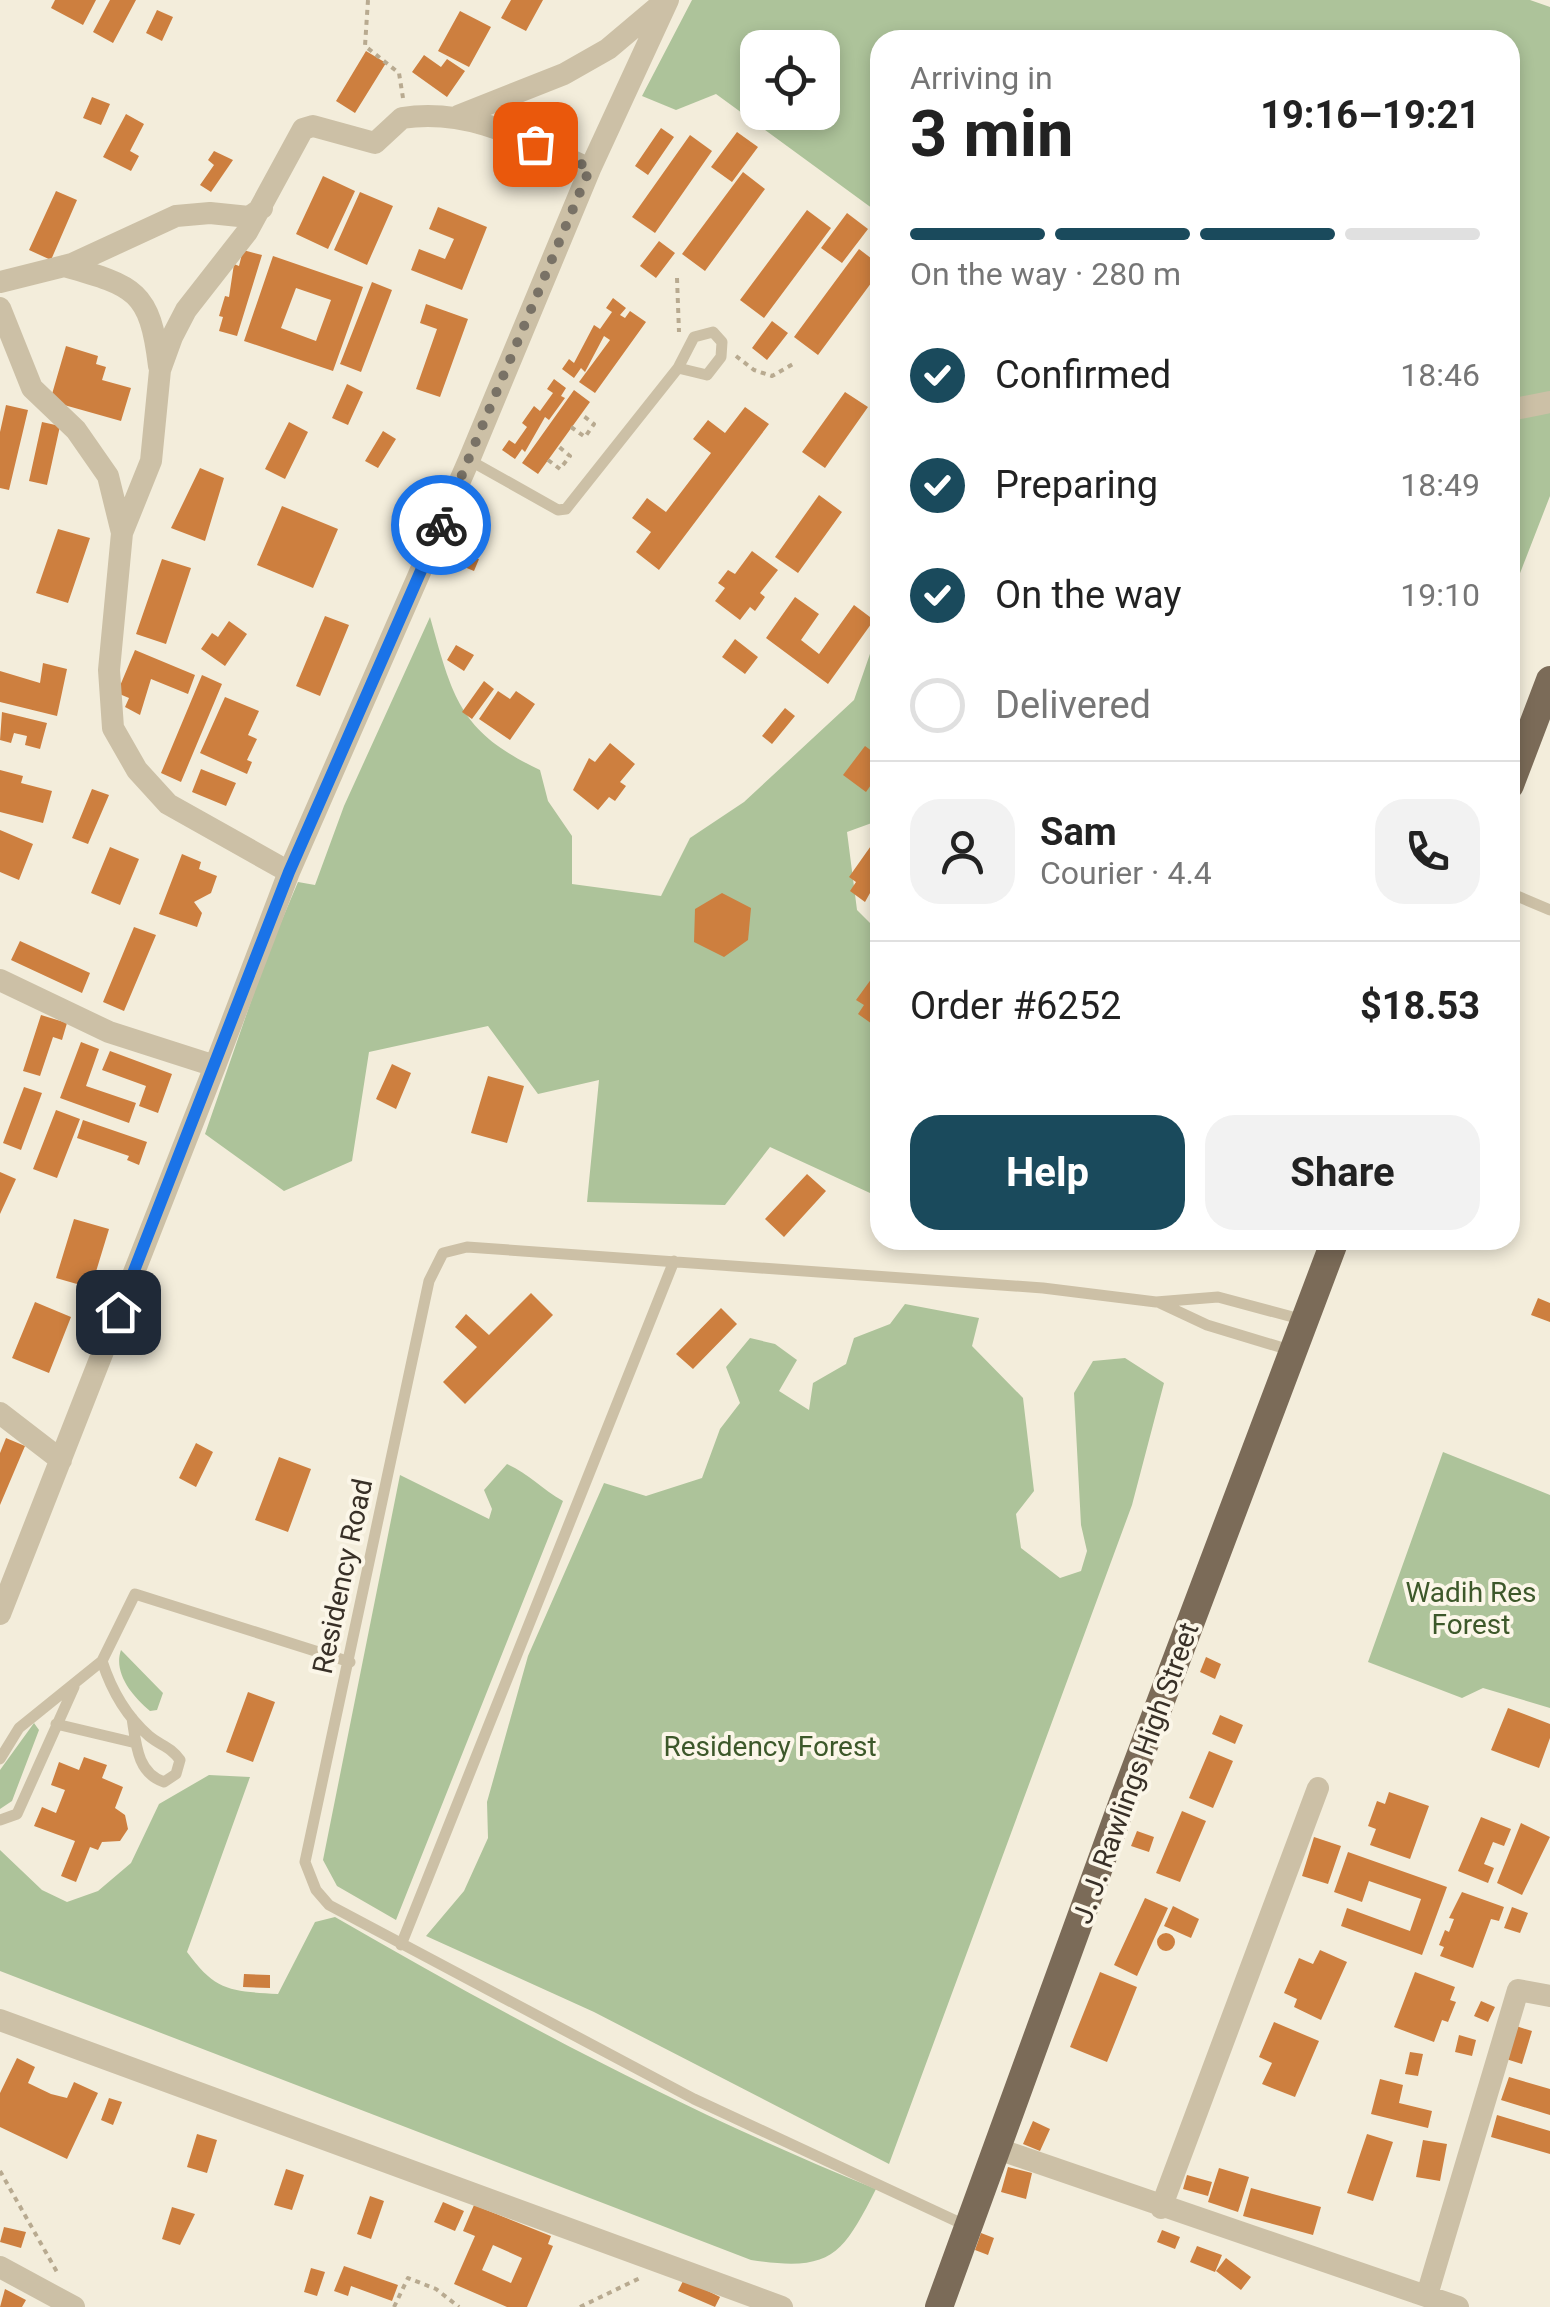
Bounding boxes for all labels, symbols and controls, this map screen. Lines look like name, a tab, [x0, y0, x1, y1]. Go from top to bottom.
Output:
map controls	[740, 30, 840, 130]
button: locate	[740, 30, 840, 130]
text: Arriving in	[910, 59, 1053, 97]
text: 19:16–19:21	[1260, 93, 1480, 137]
text: 3 min	[910, 96, 1073, 172]
pin	[493, 102, 578, 187]
icon: bag	[508, 117, 563, 172]
text: On the way · 280 m	[910, 255, 1181, 293]
icon: check	[910, 348, 965, 403]
text: Confirmed	[995, 353, 1171, 397]
text: 18:46	[1400, 356, 1480, 394]
icon: check	[910, 458, 965, 513]
text: Preparing	[995, 463, 1158, 507]
text: 18:49	[1400, 466, 1480, 504]
courier	[391, 475, 491, 575]
icon: bike	[414, 498, 469, 553]
icon: check	[910, 568, 965, 623]
text: On the way	[995, 573, 1181, 617]
text: 19:10	[1400, 576, 1480, 614]
text: Delivered	[995, 683, 1151, 727]
button: person	[910, 799, 1015, 904]
button: phone	[1375, 799, 1480, 904]
text: Sam	[1040, 810, 1117, 854]
text: Courier · 4.4	[1040, 854, 1212, 892]
text: Order #6252	[910, 984, 1121, 1028]
text: $18.53	[1360, 984, 1480, 1028]
button: Help	[910, 1115, 1185, 1230]
button: Share	[1205, 1115, 1480, 1230]
pin	[76, 1270, 161, 1355]
icon: home	[91, 1285, 146, 1340]
street label: Residency Road	[306, 1476, 379, 1677]
park label: Wadih Res Forest	[1405, 1576, 1537, 1641]
street label: J. J. Rawlings High Street	[1066, 1618, 1205, 1928]
park label: Residency Forest	[663, 1730, 877, 1763]

